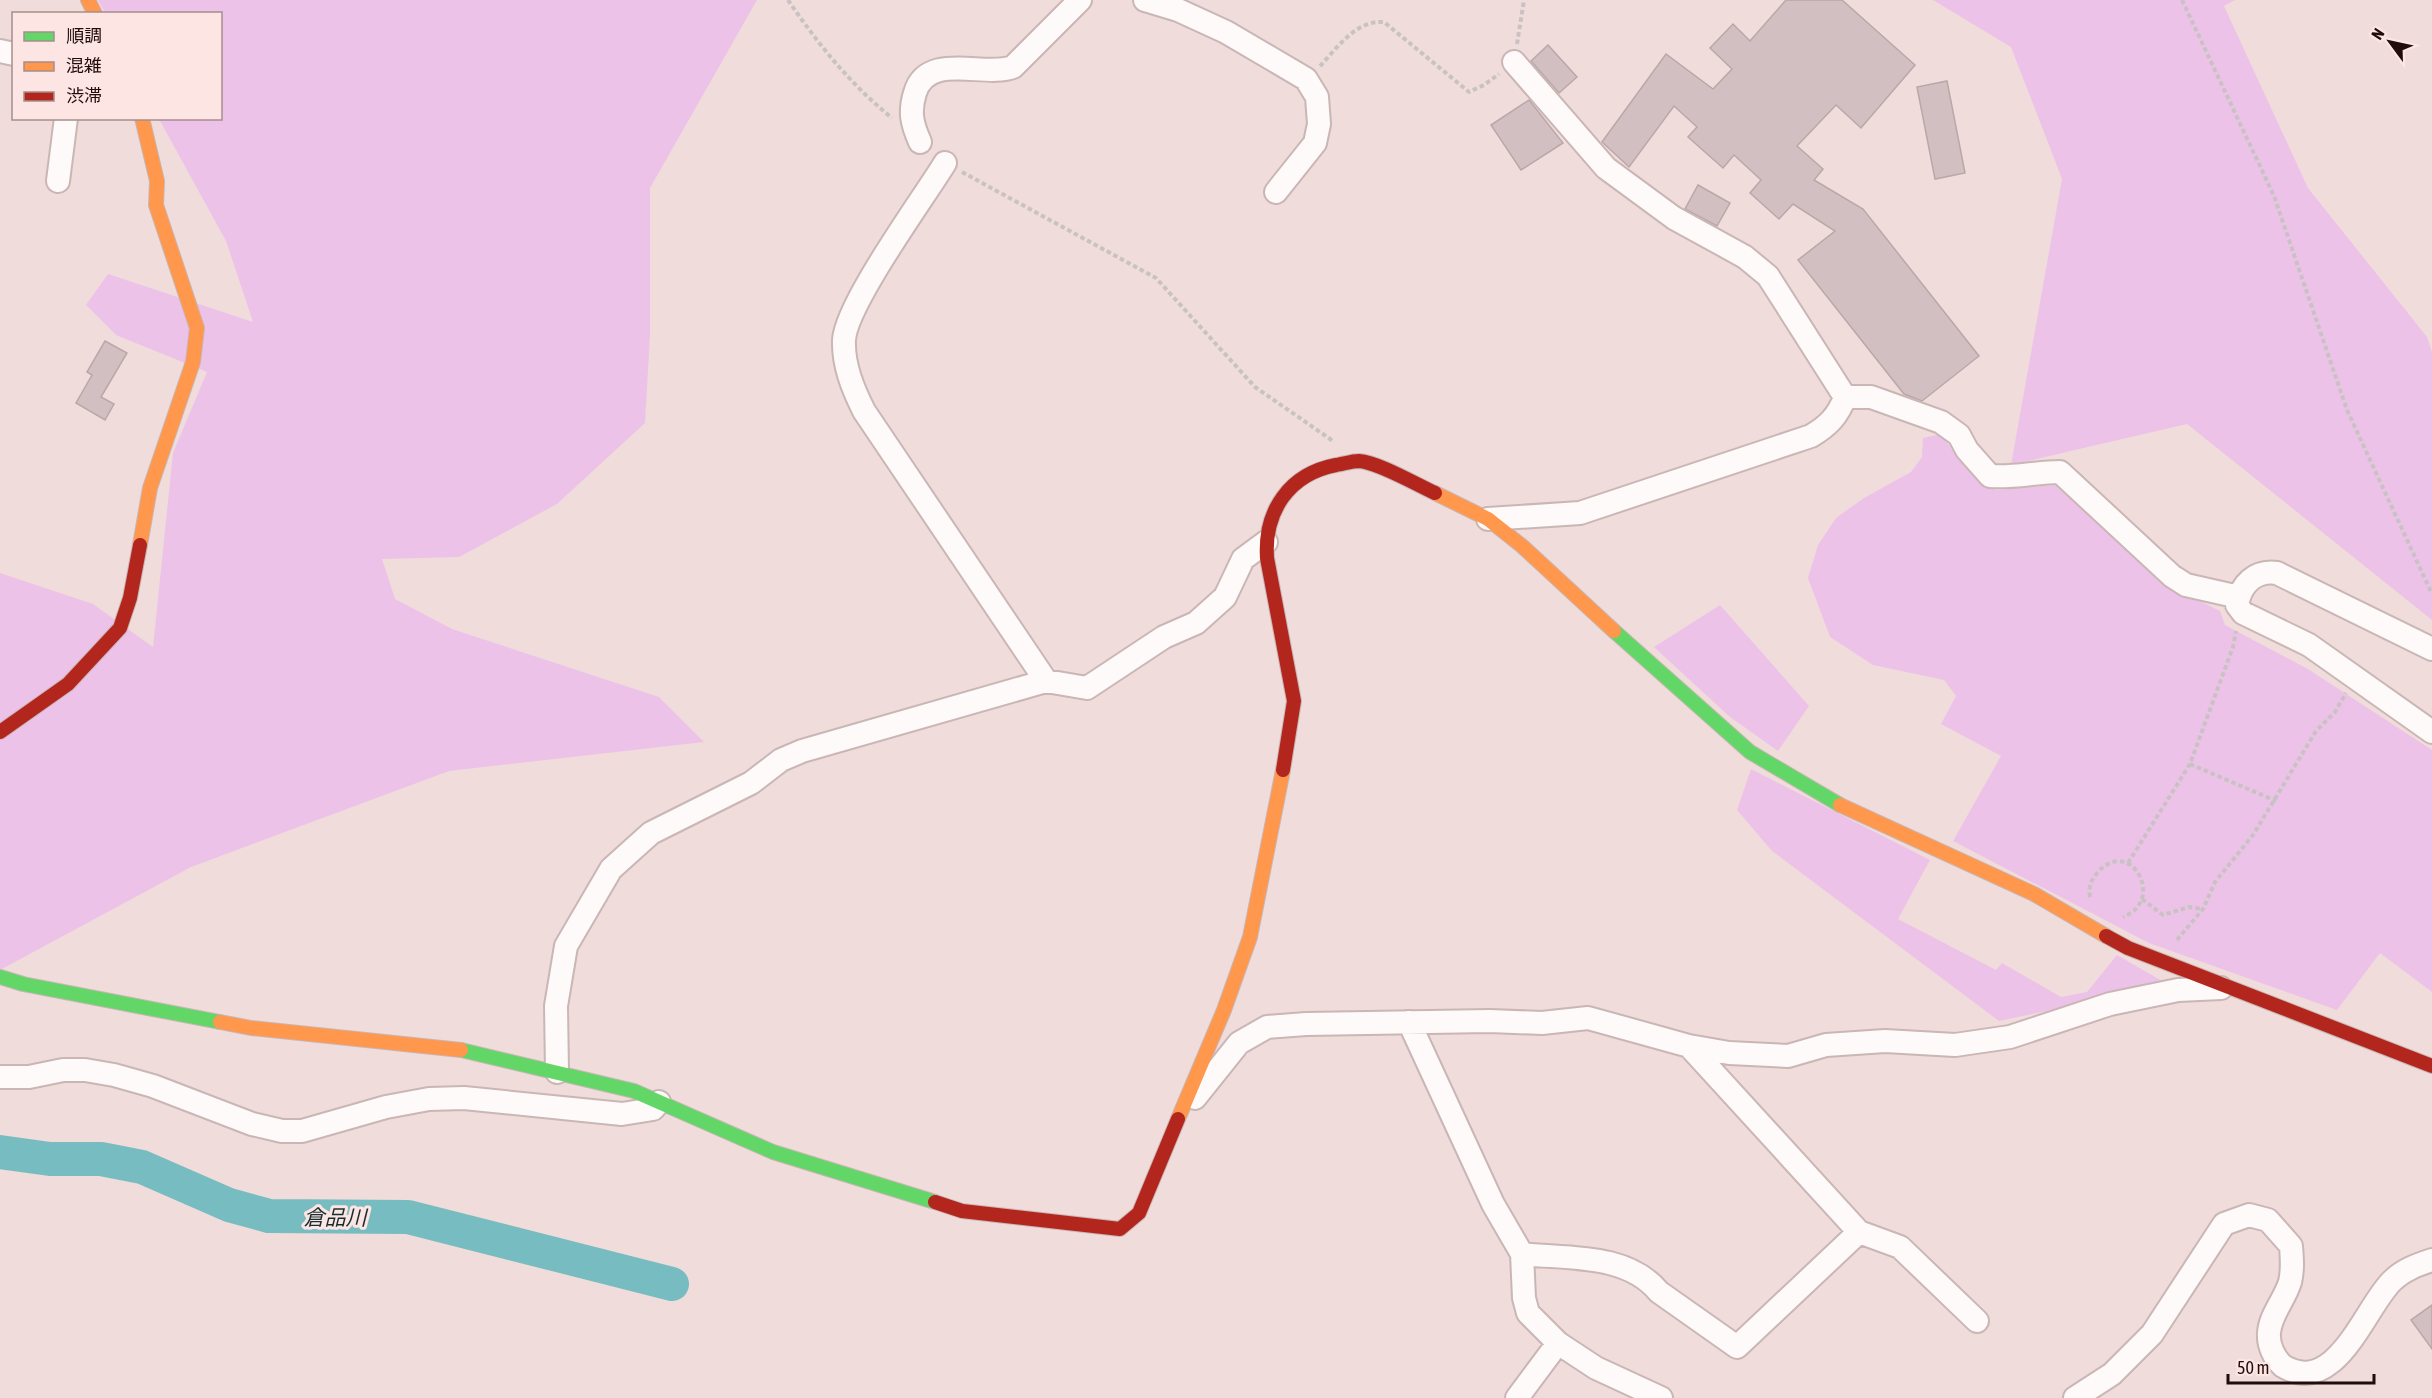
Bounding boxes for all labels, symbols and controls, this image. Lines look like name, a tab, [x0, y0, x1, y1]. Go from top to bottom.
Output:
legend	[12, 12, 222, 120]
north arrow	[2360, 12, 2420, 72]
text: 順調	[66, 25, 102, 46]
text: N	[2367, 25, 2388, 43]
text: 混雑	[66, 55, 102, 76]
text: 渋滞	[66, 85, 102, 106]
water label: 倉品川	[304, 1205, 368, 1229]
scale bar	[2228, 1347, 2374, 1385]
text: 50 m	[2237, 1357, 2269, 1378]

